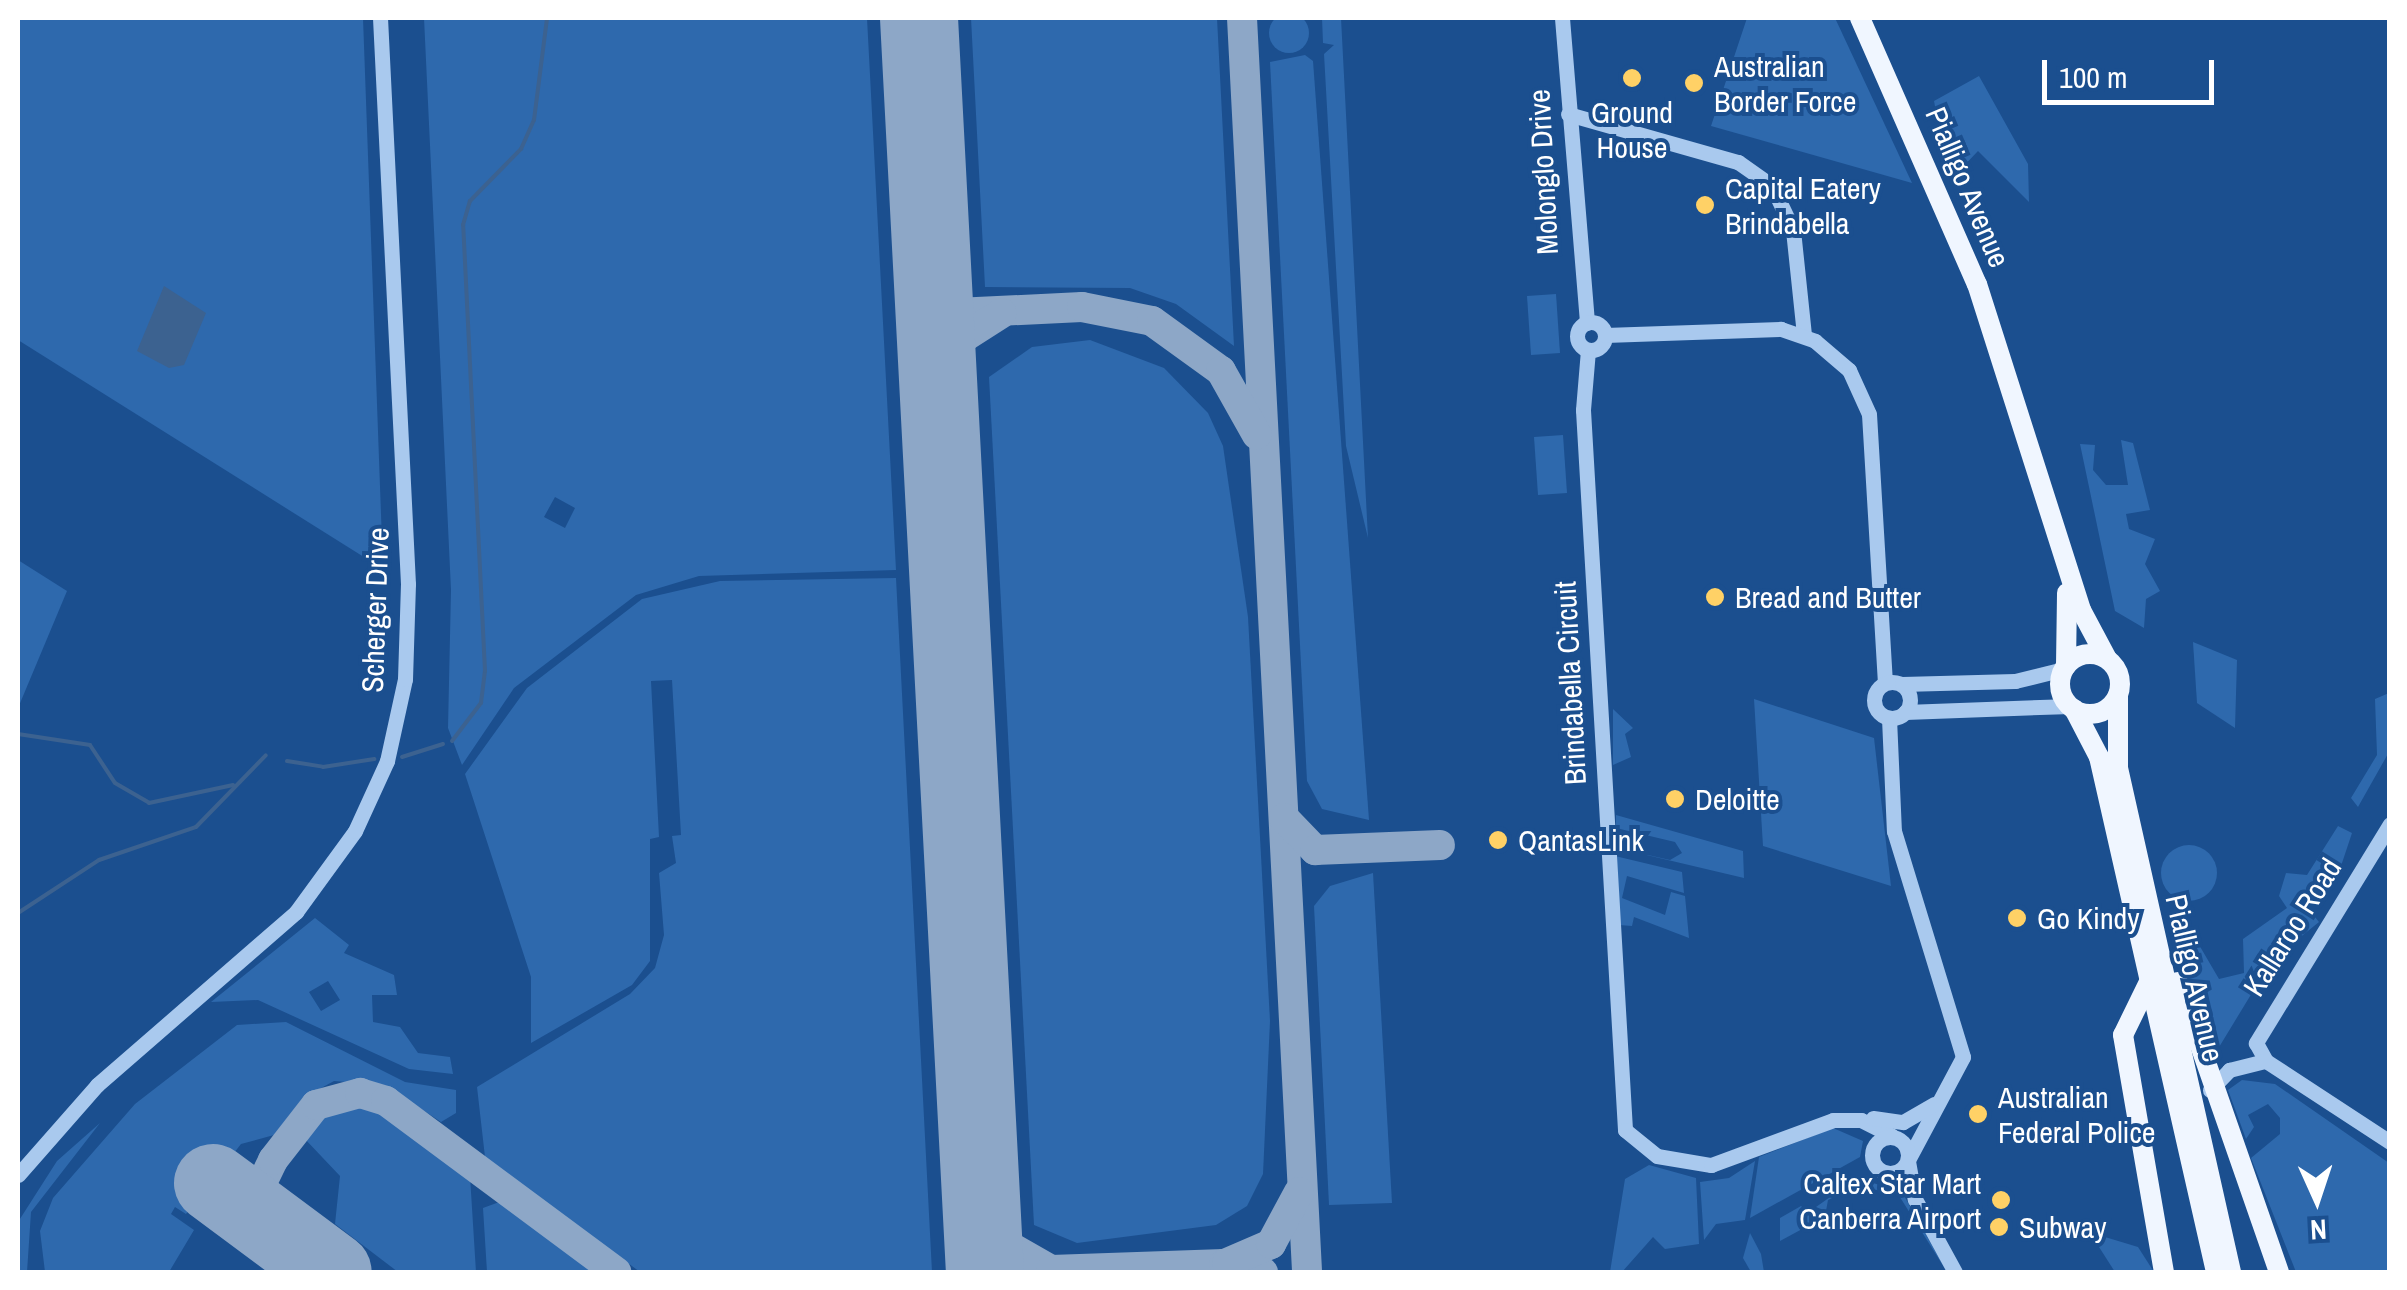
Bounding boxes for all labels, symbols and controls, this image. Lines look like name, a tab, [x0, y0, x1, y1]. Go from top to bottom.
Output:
scale bar	[2047, 40, 2220, 102]
place label: Australian Border Force	[1714, 48, 1856, 118]
text: 100 m	[2059, 57, 2127, 97]
marker: Ground House	[1621, 67, 1643, 89]
marker: Australian Border Force	[1683, 72, 1705, 94]
street label: Molonglo Drive	[1521, 88, 1565, 256]
place label: Ground House	[1591, 94, 1673, 164]
street label: Pialligo Avenue	[1918, 101, 2018, 273]
place label: Capital Eatery Brindabella	[1725, 170, 1881, 240]
marker: Capital Eatery Brindabella	[1694, 194, 1716, 216]
street label: Scherger Drive	[354, 527, 396, 693]
place label: Bread and Butter	[1735, 579, 1921, 615]
street label: Brindabella Circuit	[1547, 580, 1593, 786]
marker: Bread and Butter	[1704, 586, 1726, 608]
place label: Deloitte	[1695, 781, 1780, 817]
marker: Deloitte	[1664, 788, 1686, 810]
place label: QantasLink	[1518, 822, 1644, 858]
marker: QantasLink	[1487, 829, 1509, 851]
street label: Kallaroo Road	[2235, 851, 2349, 1003]
street label: Pialligo Avenue	[2158, 890, 2232, 1066]
place label: Go Kindy	[2037, 900, 2140, 936]
marker: Go Kindy	[2006, 907, 2028, 929]
place label: Australian Federal Police	[1998, 1079, 2155, 1150]
marker: Australian Federal Police	[1967, 1103, 1989, 1125]
north arrow	[2267, 1150, 2367, 1250]
place label: Caltex Star Mart Canberra Airport	[1798, 1165, 1981, 1236]
marker: Caltex Star Mart Canberra Airport	[1990, 1189, 2012, 1211]
place label: Subway	[2019, 1209, 2107, 1245]
text: N	[2309, 1211, 2328, 1249]
marker: Subway	[1988, 1216, 2010, 1238]

